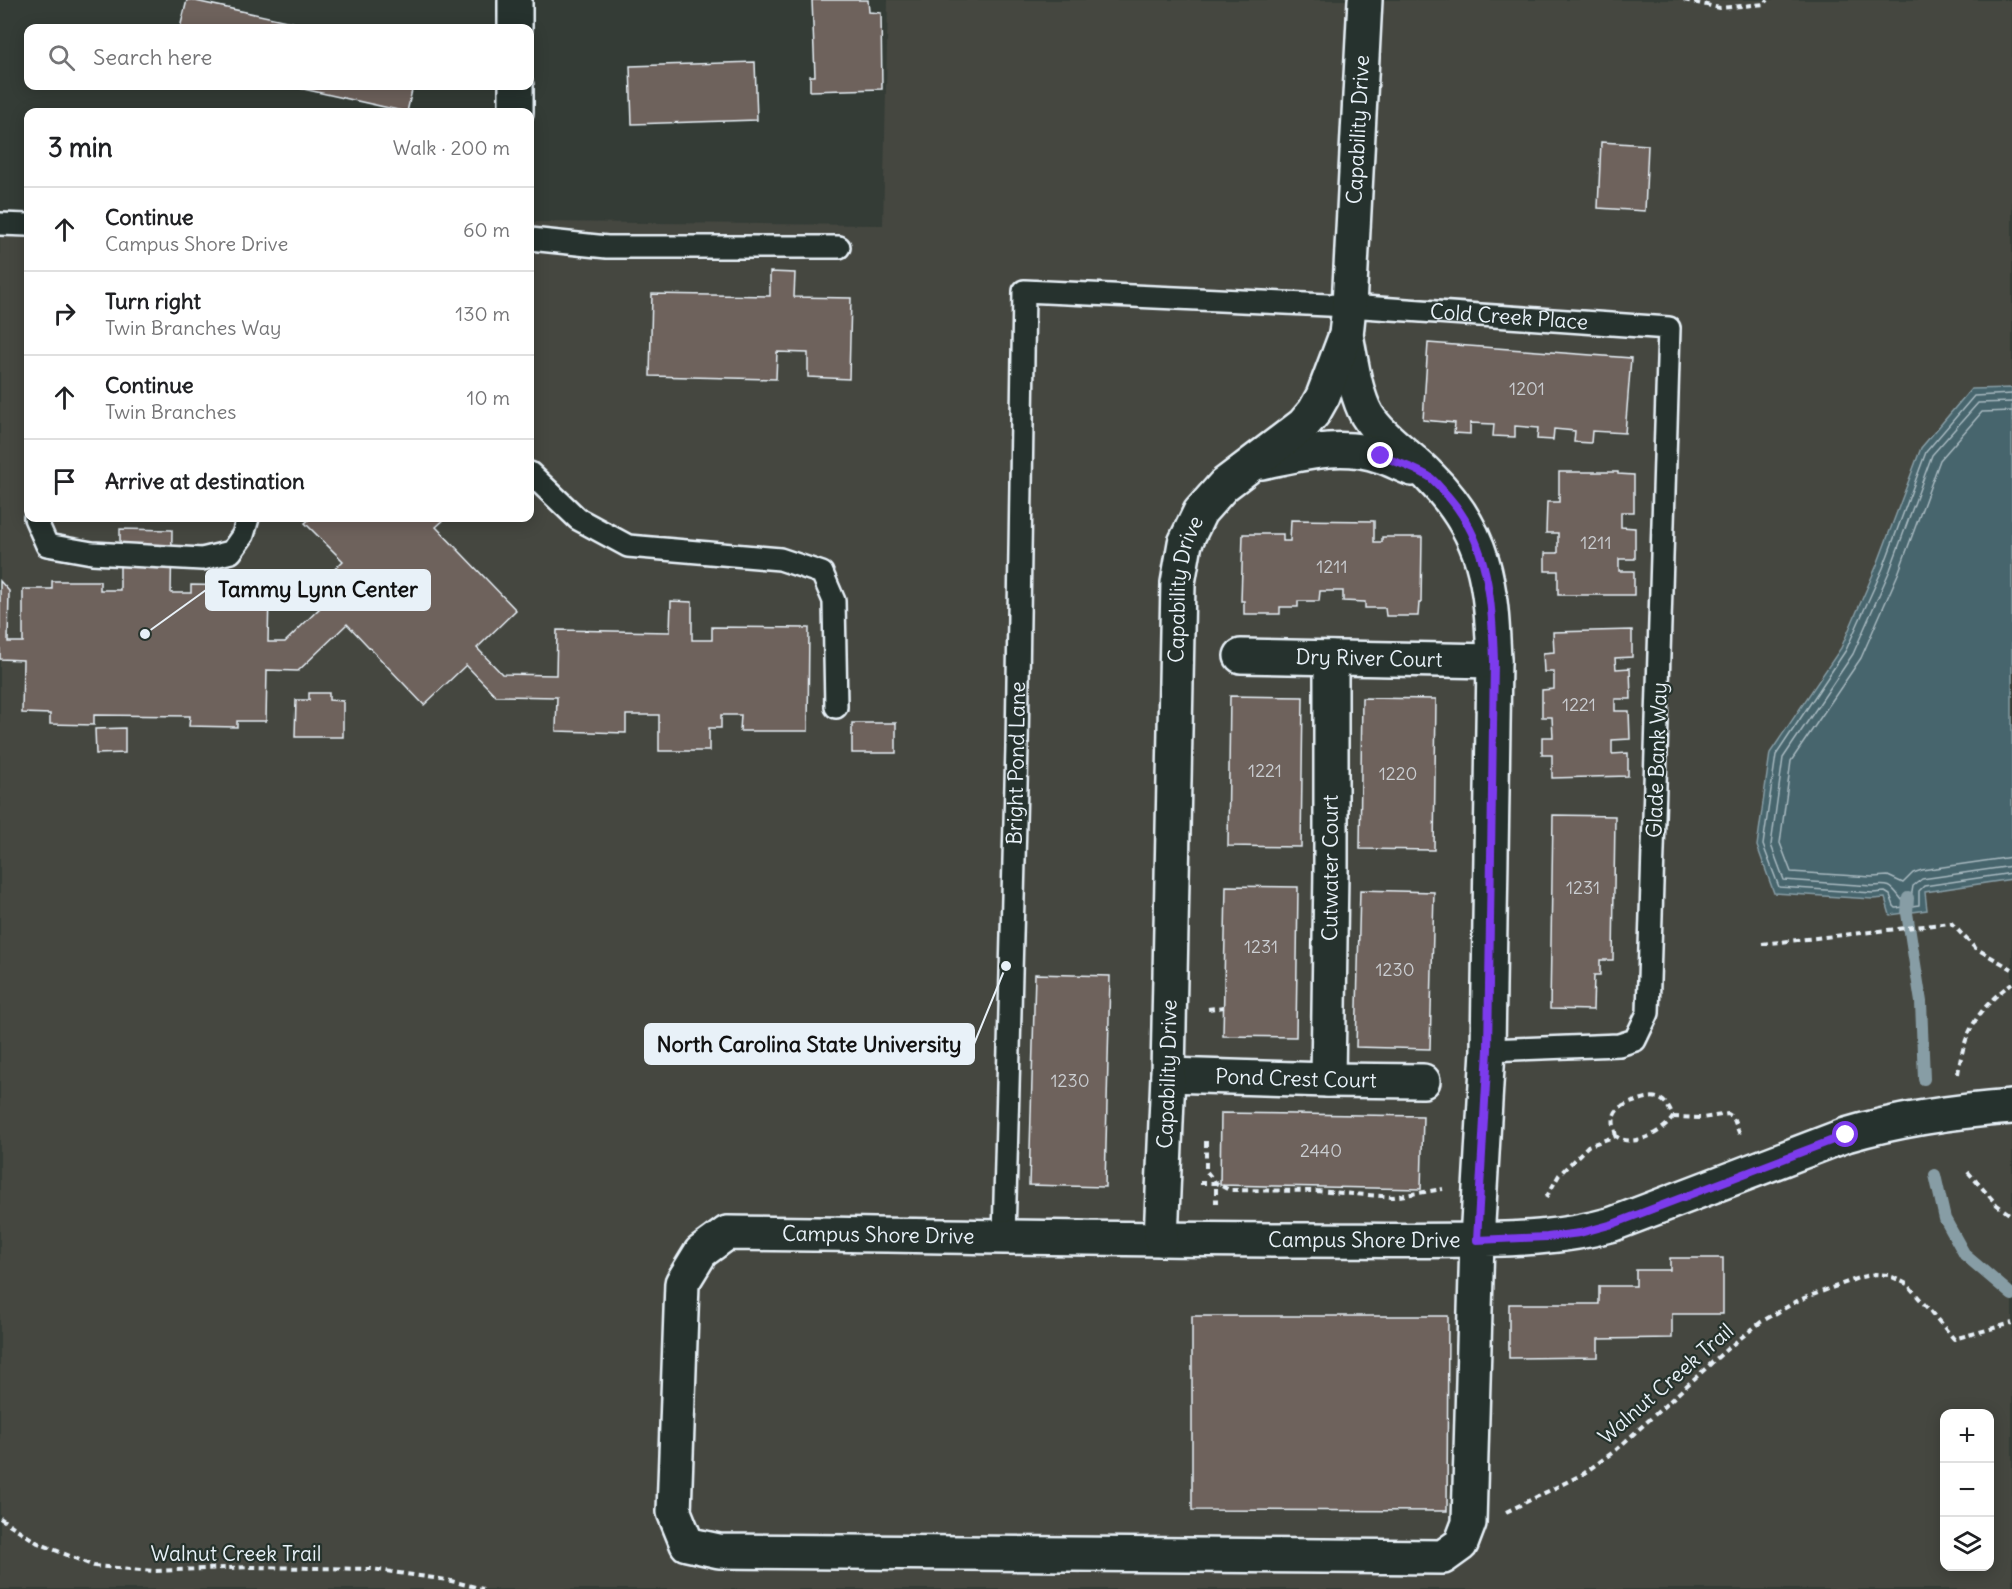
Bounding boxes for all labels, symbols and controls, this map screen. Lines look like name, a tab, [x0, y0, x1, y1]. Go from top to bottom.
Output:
search box	[24, 24, 534, 90]
icon: search	[45, 41, 78, 74]
text: Search here	[93, 43, 212, 71]
street label: Capability Drive	[1340, 54, 1375, 205]
text: 3 min	[48, 131, 113, 164]
text: Walk · 200 m	[393, 135, 510, 160]
text: Continue	[105, 203, 194, 231]
icon: ahead	[48, 213, 81, 246]
text: 60 m	[463, 217, 510, 242]
text: Campus Shore Drive	[105, 231, 288, 256]
text: Turn right	[105, 287, 201, 315]
icon: right	[48, 297, 81, 330]
street label: Cold Creek Place	[1429, 298, 1589, 335]
text: 130 m	[455, 301, 510, 326]
text: Twin Branches Way	[105, 315, 281, 340]
text: Continue	[105, 371, 194, 399]
house number: 1201	[1509, 377, 1545, 400]
icon: ahead	[48, 381, 81, 414]
text: 10 m	[467, 385, 510, 410]
text: Twin Branches	[105, 399, 236, 424]
route end	[1367, 442, 1393, 468]
icon: arrive	[48, 465, 81, 498]
text: Arrive at destination	[105, 467, 305, 495]
street label: Capability Drive	[1162, 511, 1209, 663]
house number: 1211	[1580, 531, 1612, 554]
house number: 1211	[1316, 555, 1348, 578]
callout: Tammy Lynn Center	[206, 570, 430, 610]
text: Tammy Lynn Center	[218, 575, 419, 603]
street label: Dry River Court	[1295, 643, 1443, 673]
street label: Bright Pond Lane	[1000, 681, 1031, 845]
street label: Glade Bank Way	[1640, 681, 1673, 838]
house number: 1221	[1562, 693, 1596, 716]
house number: 1221	[1248, 759, 1282, 782]
house number: 1220	[1379, 762, 1417, 785]
street label: Cutwater Court	[1316, 795, 1344, 941]
house number: 1231	[1566, 876, 1600, 899]
house number: 1231	[1244, 935, 1278, 958]
house number: 1230	[1375, 958, 1415, 981]
street label: Capability Drive	[1151, 999, 1183, 1149]
callout: North Carolina State University	[645, 1024, 974, 1064]
text: North Carolina State University	[656, 1030, 962, 1058]
street label: Pond Crest Court	[1215, 1062, 1377, 1094]
house number: 1230	[1050, 1069, 1090, 1092]
route start	[1832, 1121, 1858, 1147]
house number: 2440	[1300, 1139, 1342, 1162]
street label: Campus Shore Drive	[782, 1220, 975, 1250]
street label: Campus Shore Drive	[1268, 1226, 1461, 1253]
street label: Walnut Creek Trail	[1592, 1317, 1739, 1450]
map controls	[1940, 1409, 1994, 1571]
button: +	[1940, 1409, 1994, 1463]
button: −	[1940, 1463, 1994, 1517]
button: layers	[1940, 1517, 1994, 1571]
street label: Walnut Creek Trail	[151, 1540, 321, 1567]

